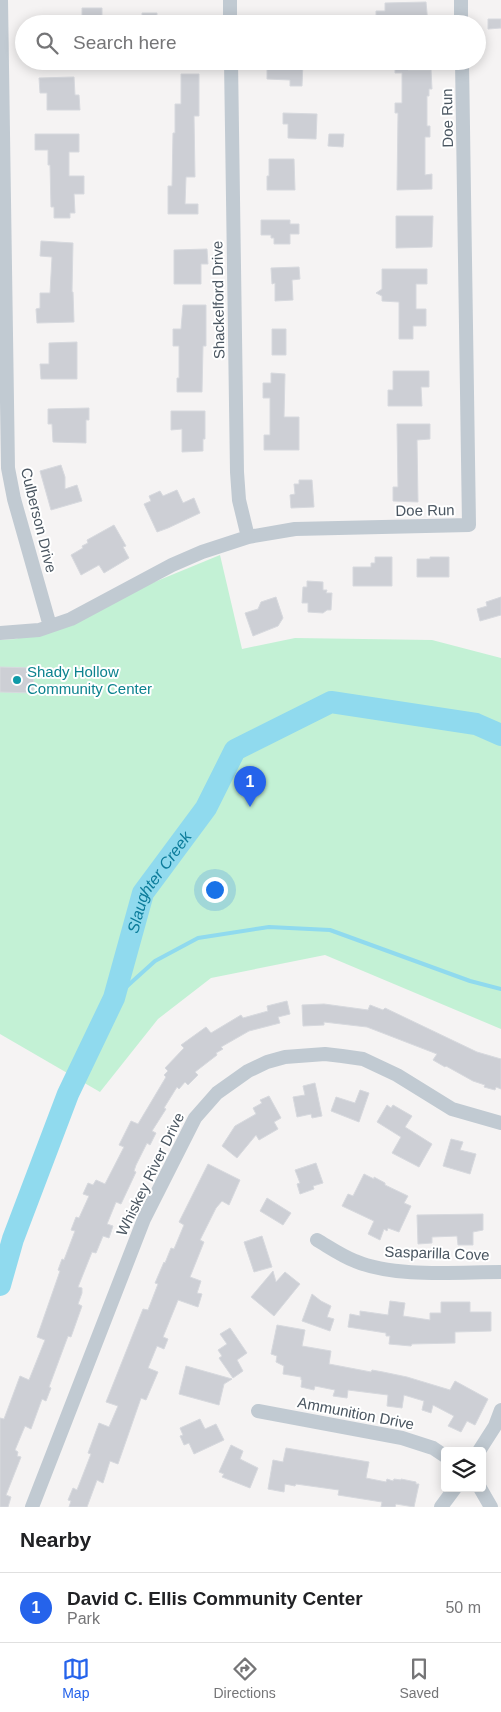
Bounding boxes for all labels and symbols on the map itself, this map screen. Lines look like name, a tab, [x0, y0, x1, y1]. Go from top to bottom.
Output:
street label: Doe Run	[438, 88, 456, 148]
street label: Shackelford Drive	[208, 241, 228, 359]
street label: Culberson Drive	[18, 466, 60, 574]
street label: Doe Run	[395, 501, 455, 519]
place label: Shady Hollow Community Center	[27, 663, 152, 697]
marker: Shady Hollow Community Center	[11, 674, 23, 686]
pin: 1	[234, 766, 266, 807]
water label: Slaughter Creek	[124, 827, 195, 935]
your location	[202, 877, 228, 903]
street label: Whiskey River Drive	[113, 1110, 187, 1238]
street label: Sasparilla Cove	[384, 1243, 490, 1263]
street label: Ammunition Drive	[296, 1393, 416, 1433]

